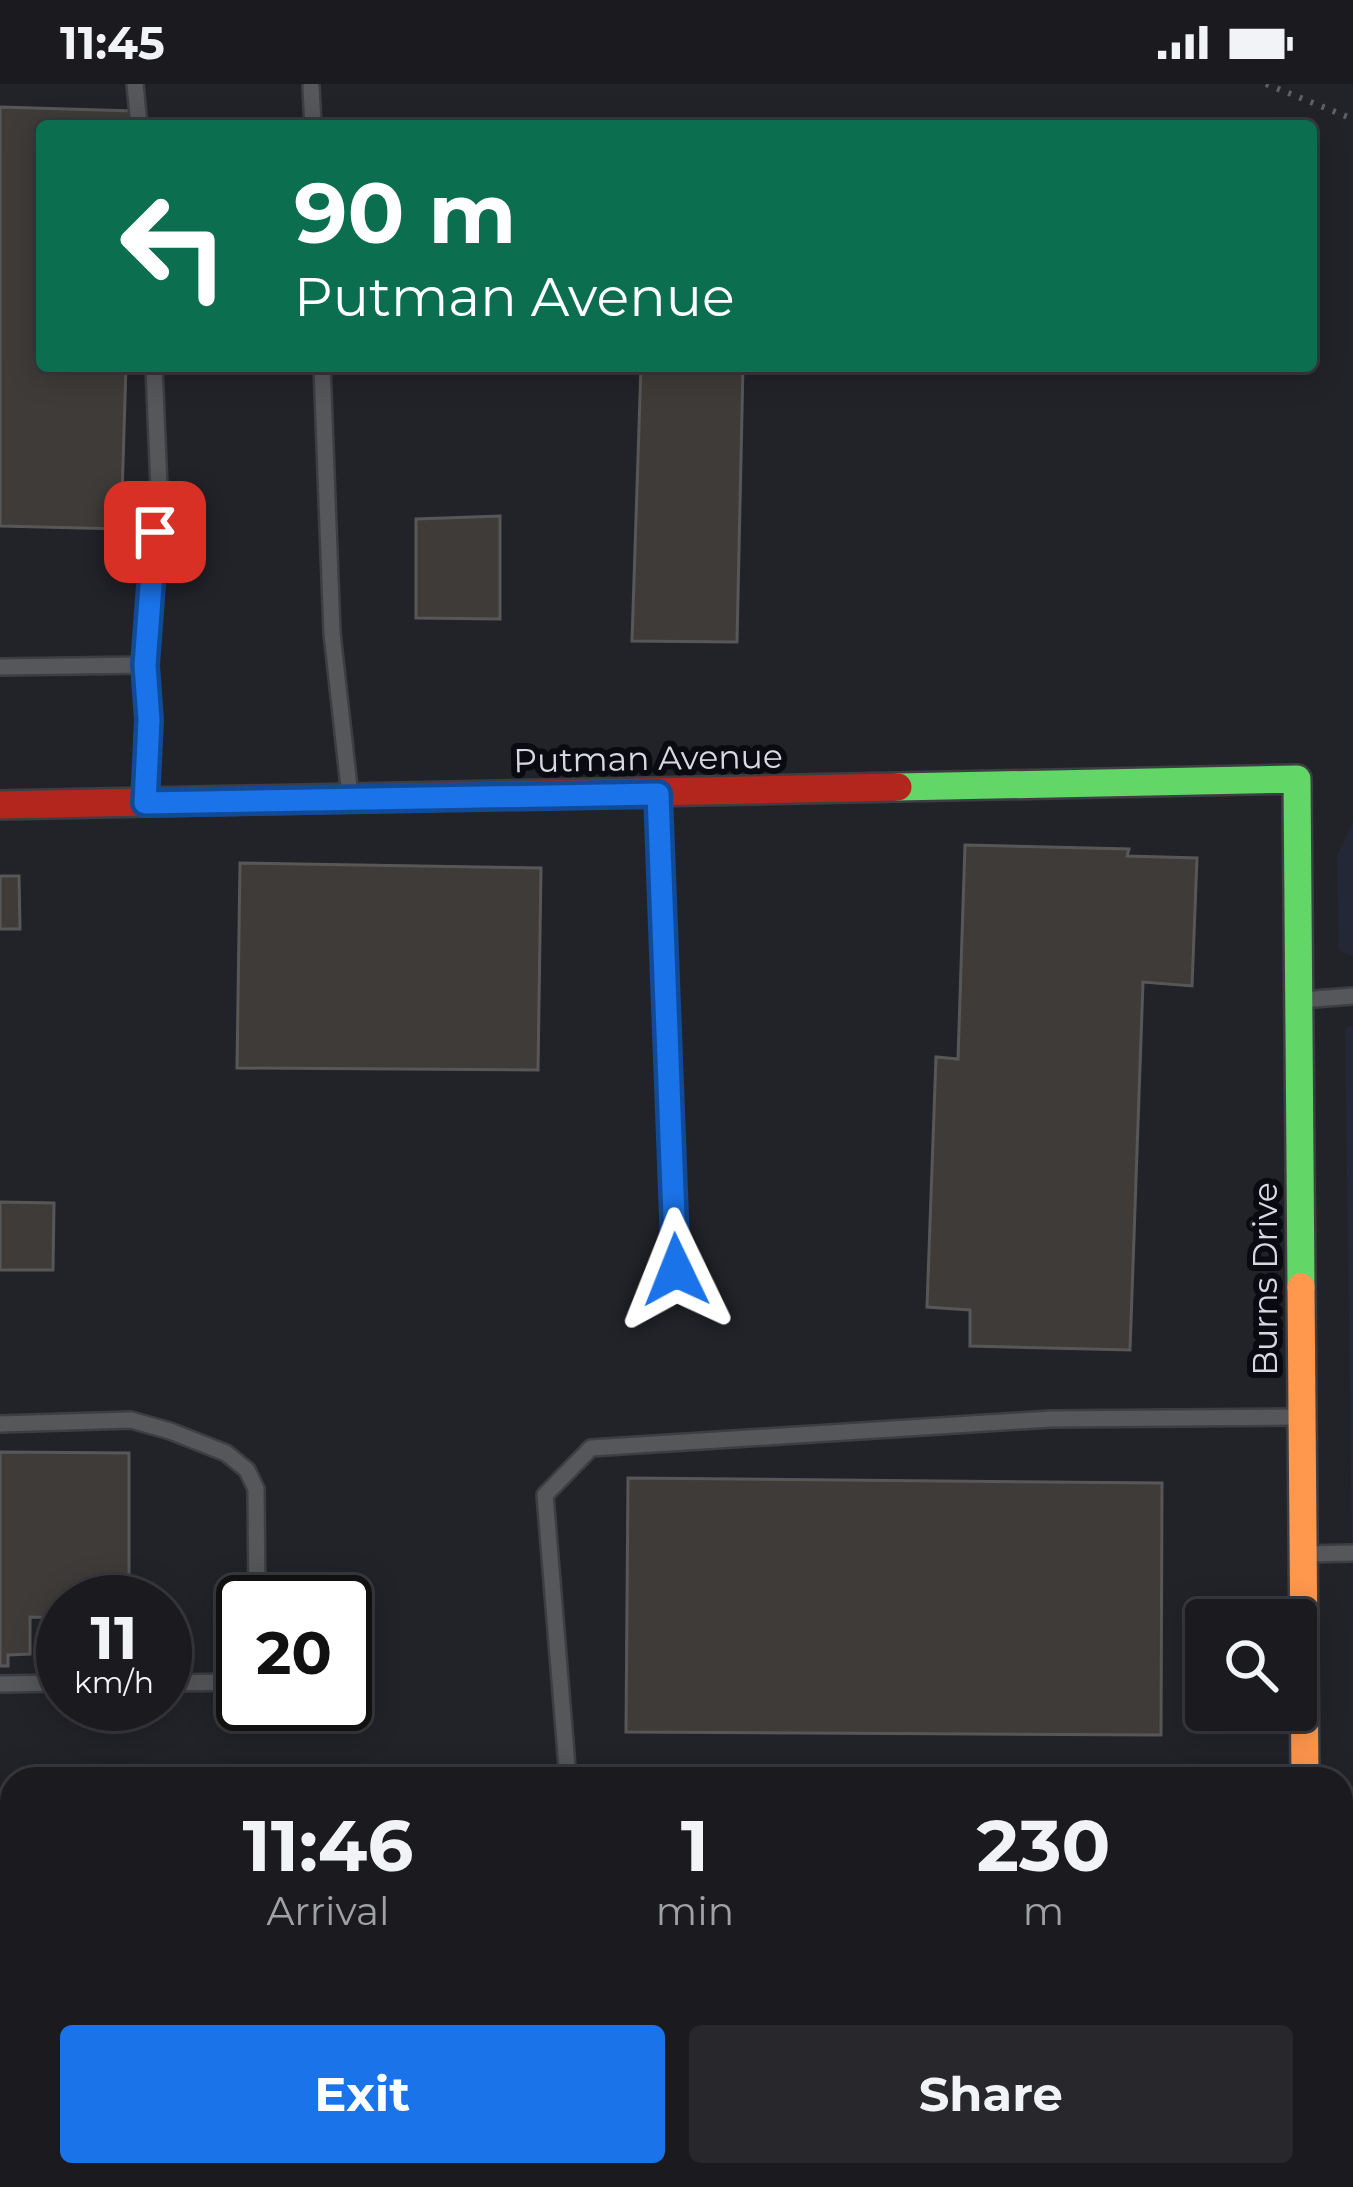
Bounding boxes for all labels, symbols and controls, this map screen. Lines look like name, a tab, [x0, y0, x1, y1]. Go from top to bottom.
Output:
text: 11:45	[60, 15, 165, 70]
text: 90 m	[294, 162, 516, 264]
icon: left	[96, 168, 252, 324]
text: Putman Avenue	[294, 264, 735, 330]
pin	[104, 481, 206, 583]
icon: arrive	[122, 499, 188, 565]
street label: Putman Avenue	[513, 736, 783, 780]
street label: Burns Drive	[1245, 1182, 1285, 1376]
position arrow	[613, 1207, 739, 1333]
speed limit sign: 20	[216, 1575, 372, 1731]
map controls	[1185, 1599, 1317, 1731]
button: search	[1185, 1599, 1317, 1731]
text: 11	[90, 1601, 138, 1674]
text: km/h	[74, 1664, 154, 1701]
text: 11:46	[242, 1801, 413, 1889]
text: 1	[681, 1801, 709, 1889]
text: 230	[976, 1801, 1110, 1889]
text: Arrival	[266, 1887, 389, 1935]
text: min	[656, 1887, 734, 1935]
text: m	[1023, 1887, 1064, 1935]
button: Exit	[60, 2025, 665, 2163]
button: Share	[689, 2025, 1293, 2163]

